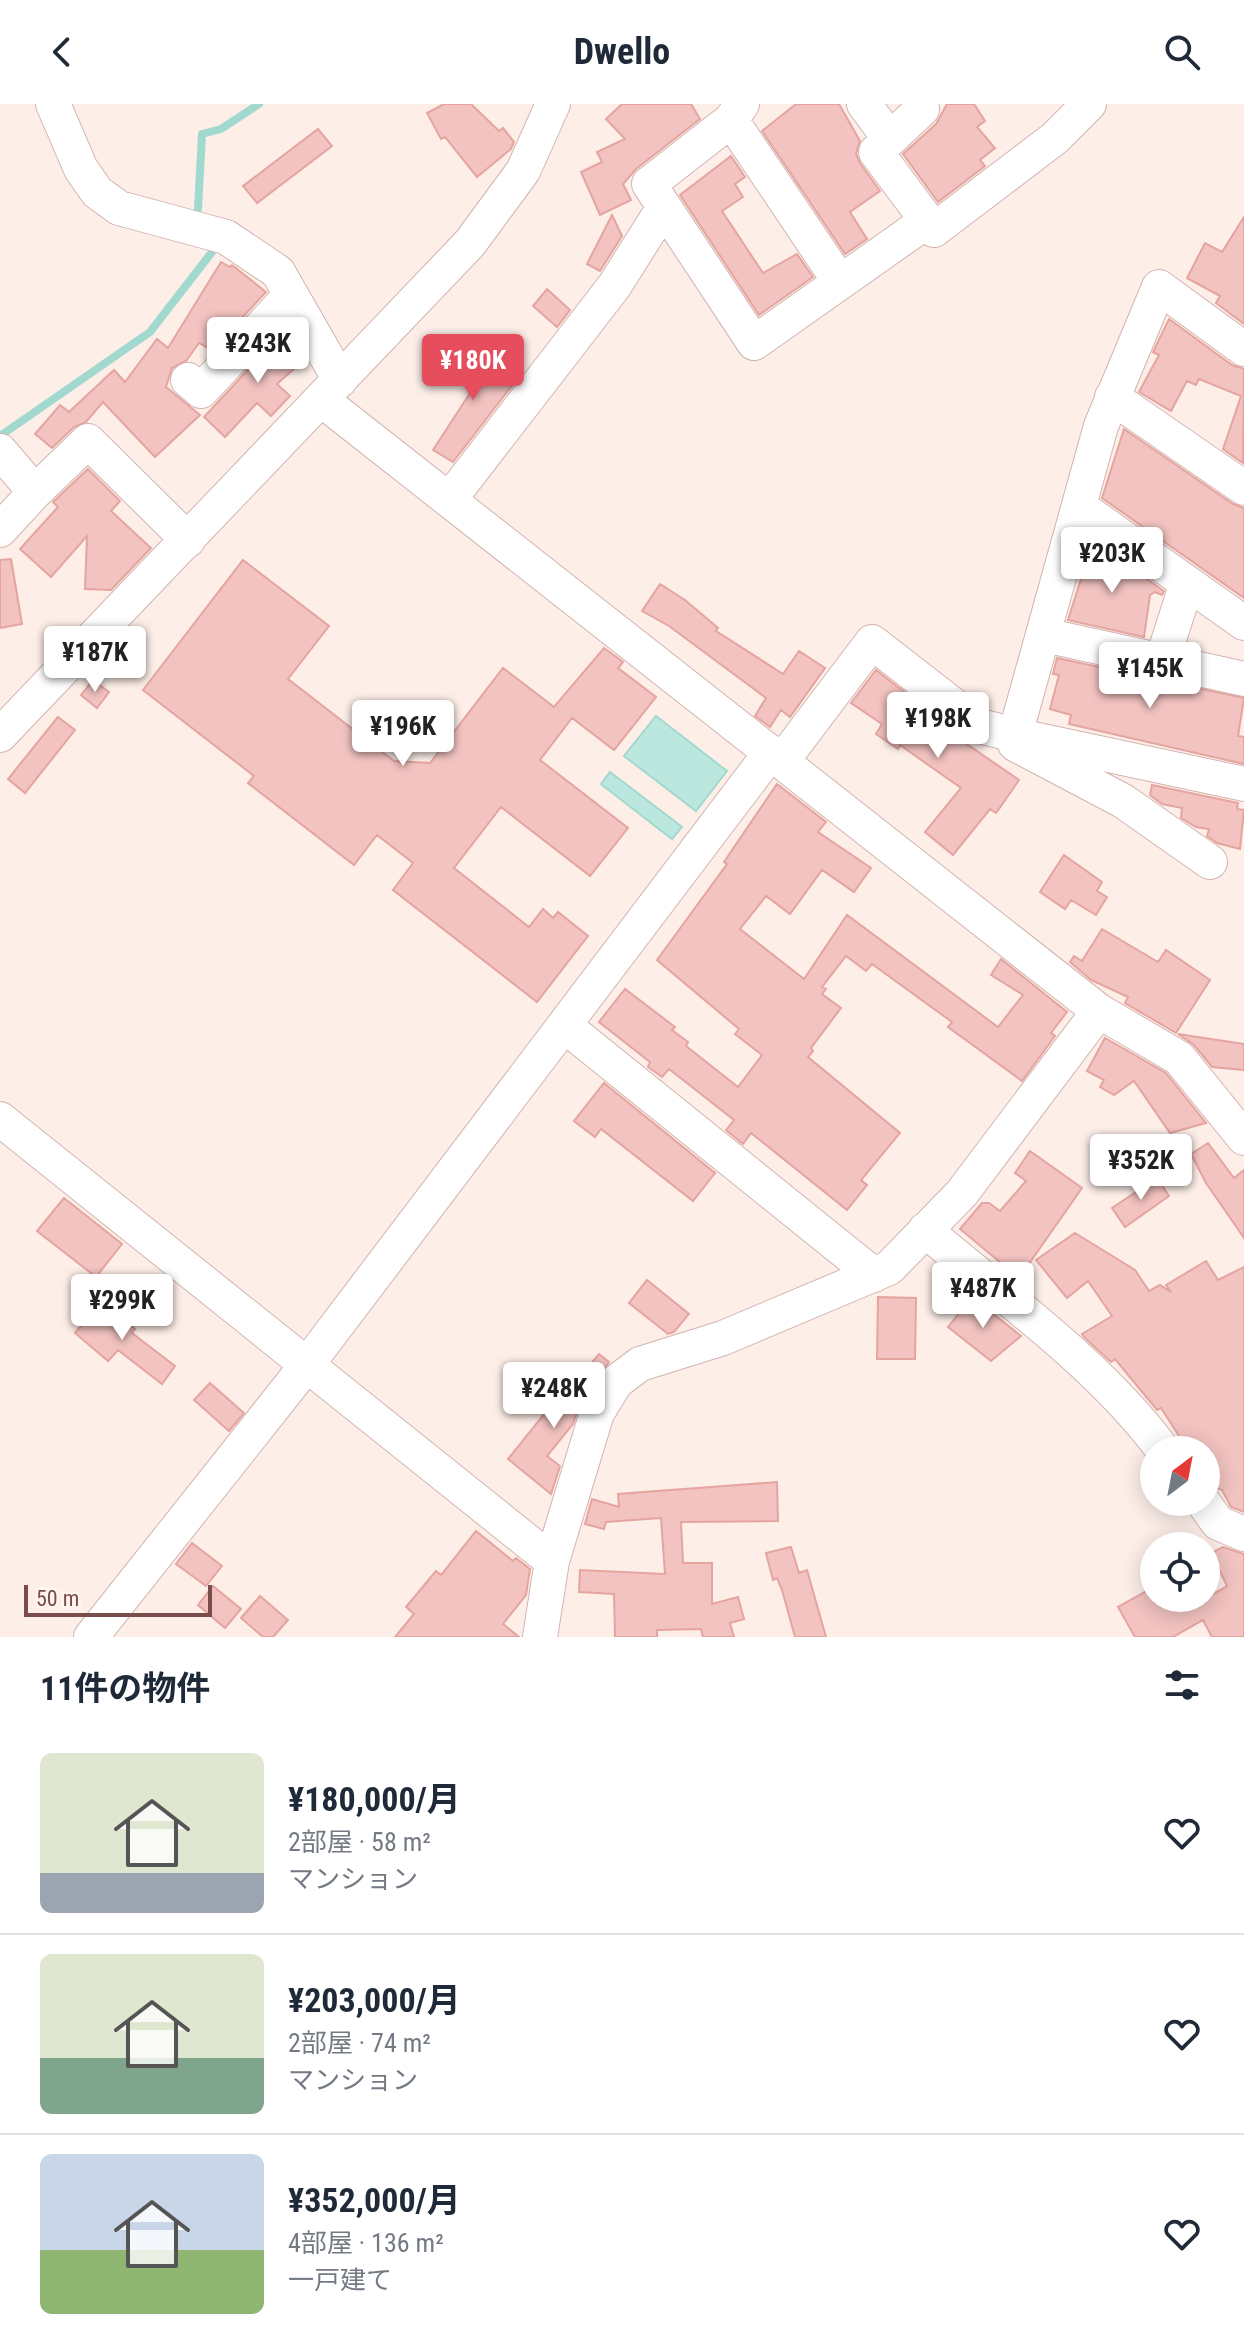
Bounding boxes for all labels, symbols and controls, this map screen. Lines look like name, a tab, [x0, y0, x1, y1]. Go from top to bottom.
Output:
icon: back	[40, 30, 84, 74]
icon: search	[1160, 30, 1204, 74]
text: Dwello	[574, 31, 670, 73]
pin: ¥243K	[202, 317, 314, 385]
text: ¥243K	[225, 328, 291, 358]
pin: ¥180K	[417, 334, 529, 402]
text: ¥180K	[440, 345, 506, 375]
pin: ¥203K	[1056, 527, 1168, 595]
text: ¥203K	[1079, 538, 1145, 568]
pin: ¥187K	[39, 626, 151, 694]
text: ¥187K	[62, 637, 128, 667]
pin: ¥145K	[1094, 642, 1206, 710]
text: ¥145K	[1117, 653, 1183, 683]
pin: ¥198K	[882, 692, 994, 760]
pin: ¥196K	[347, 700, 459, 768]
text: ¥198K	[905, 703, 971, 733]
text: ¥196K	[370, 711, 436, 741]
pin: ¥352K	[1085, 1134, 1197, 1202]
text: ¥352K	[1108, 1145, 1174, 1175]
pin: ¥487K	[927, 1262, 1039, 1330]
text: ¥487K	[950, 1273, 1016, 1303]
pin: ¥299K	[66, 1274, 178, 1342]
text: ¥299K	[89, 1285, 155, 1315]
pin: ¥248K	[498, 1362, 610, 1430]
text: ¥248K	[521, 1373, 587, 1403]
north arrow	[1140, 1436, 1220, 1516]
map controls	[1140, 1436, 1220, 1612]
button: locate	[1140, 1532, 1220, 1612]
scale bar	[24, 1581, 212, 1617]
text: 50 m	[36, 1586, 79, 1611]
icon: filters	[1160, 1663, 1204, 1707]
text: 11件の物件	[40, 1668, 210, 1708]
text: ¥180,000/月	[288, 1779, 461, 1819]
icon: home	[104, 1785, 200, 1881]
icon: heart	[1160, 1811, 1204, 1855]
text: 2部屋 · 58 m²	[288, 1827, 431, 1857]
text: マンション	[288, 1864, 418, 1894]
text: ¥203,000/月	[288, 1980, 461, 2020]
icon: home	[104, 1986, 200, 2082]
icon: heart	[1160, 2012, 1204, 2056]
text: 2部屋 · 74 m²	[288, 2028, 431, 2058]
text: マンション	[288, 2065, 418, 2095]
text: ¥352,000/月	[288, 2180, 461, 2220]
icon: home	[104, 2186, 200, 2282]
icon: heart	[1160, 2212, 1204, 2256]
text: 4部屋 · 136 m²	[288, 2228, 444, 2258]
text: 一戸建て	[288, 2265, 392, 2295]

